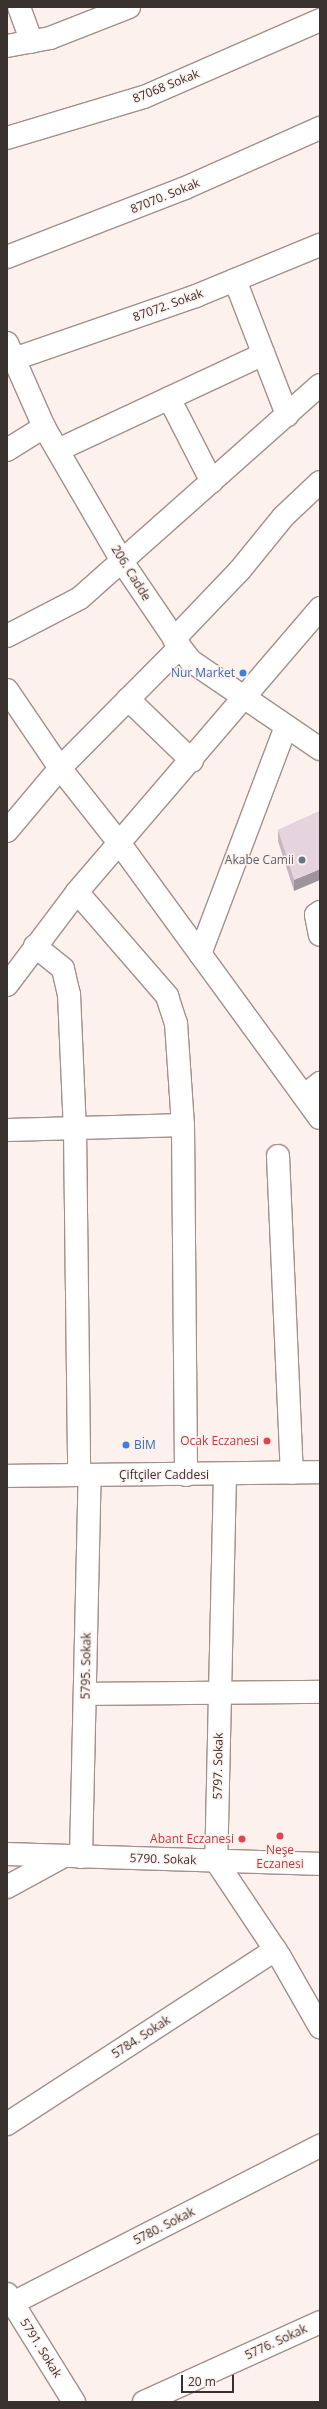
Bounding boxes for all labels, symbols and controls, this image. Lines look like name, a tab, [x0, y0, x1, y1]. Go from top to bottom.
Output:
street label: 87068 Sokak	[131, 66, 201, 106]
street label: 87070. Sokak	[128, 176, 202, 216]
street label: 87072. Sokak	[131, 286, 205, 324]
street label: 206. Cadde	[108, 543, 154, 603]
place label: Nur Market	[171, 666, 235, 680]
marker: Nur Market	[238, 668, 248, 678]
place label: Akabe Camii	[225, 853, 294, 867]
marker: Akabe Camii	[297, 855, 307, 865]
place label: Ocak Eczanesi	[180, 1434, 259, 1448]
marker: Ocak Eczanesi	[262, 1436, 272, 1446]
place label: BİM	[134, 1438, 156, 1452]
marker: BİM	[121, 1440, 131, 1450]
street label: Çiftçiler Caddesi	[119, 1468, 209, 1482]
street label: 5795. Sokak	[78, 1632, 94, 1700]
street label: 5797. Sokak	[210, 1732, 226, 1800]
marker: Neşe Eczanesi	[275, 1831, 285, 1841]
place label: Abant Eczanesi	[150, 1832, 234, 1846]
marker: Abant Eczanesi	[237, 1834, 247, 1844]
place label: Neşe Eczanesi	[256, 1843, 304, 1871]
street label: 5790. Sokak	[129, 1851, 197, 1867]
street label: 5784. Sokak	[109, 2013, 173, 2061]
street label: 5780. Sokak	[131, 2204, 197, 2248]
street label: 5791. Sokak	[17, 2316, 65, 2380]
street label: 5776. Sokak	[243, 2321, 309, 2363]
scale bar	[183, 2367, 236, 2393]
text: 20 m	[188, 2373, 216, 2390]

